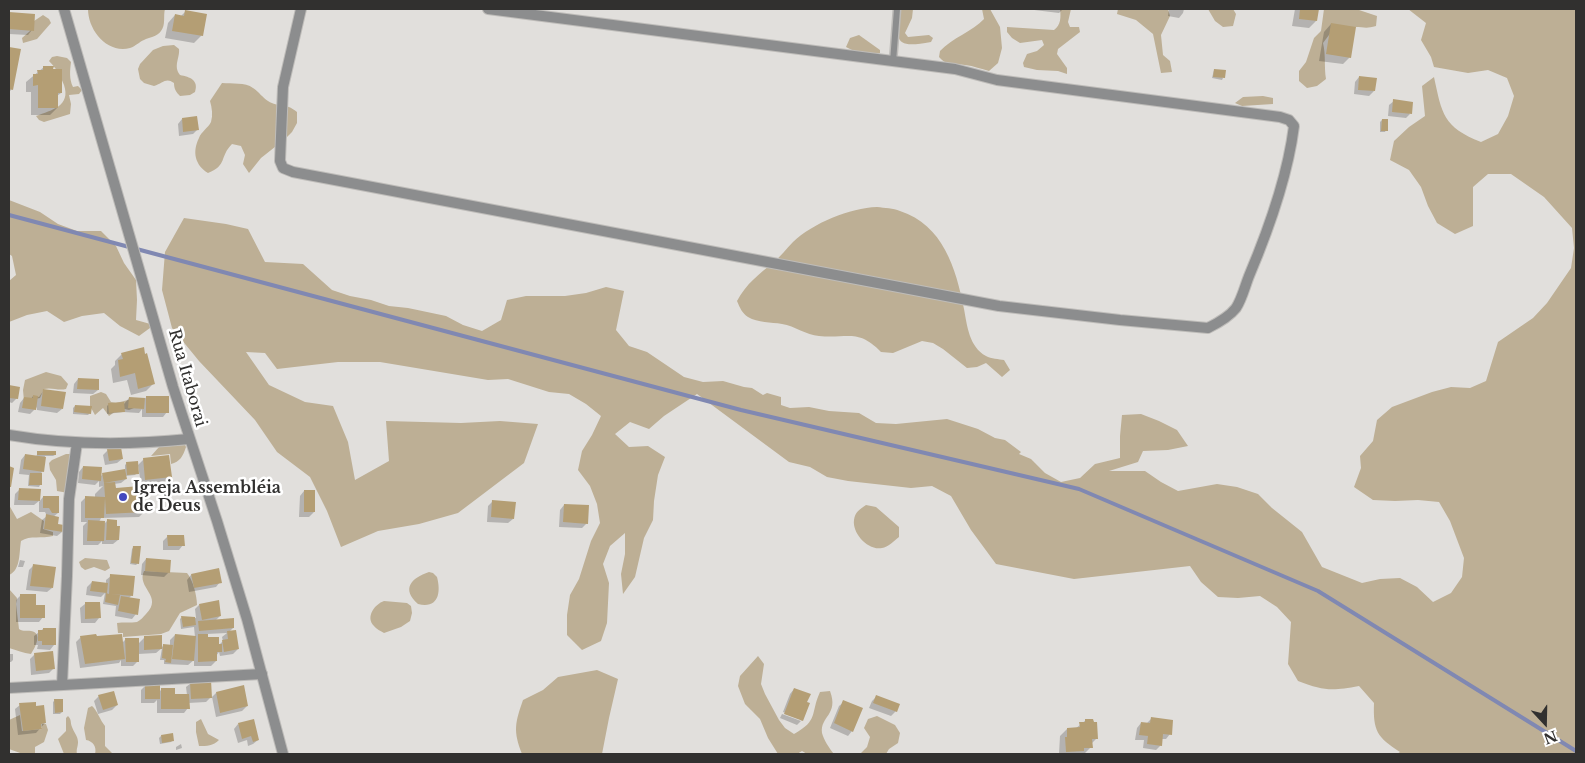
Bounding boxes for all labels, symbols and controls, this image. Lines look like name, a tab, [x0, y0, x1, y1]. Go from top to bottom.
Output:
street label: Rua Itaborai	[164, 327, 210, 429]
place label: Igreja Assembléia de Deus	[133, 478, 281, 516]
marker: Igreja Assembléia de Deus	[117, 491, 129, 503]
north arrow	[1520, 698, 1570, 748]
text: N	[1541, 726, 1560, 748]

